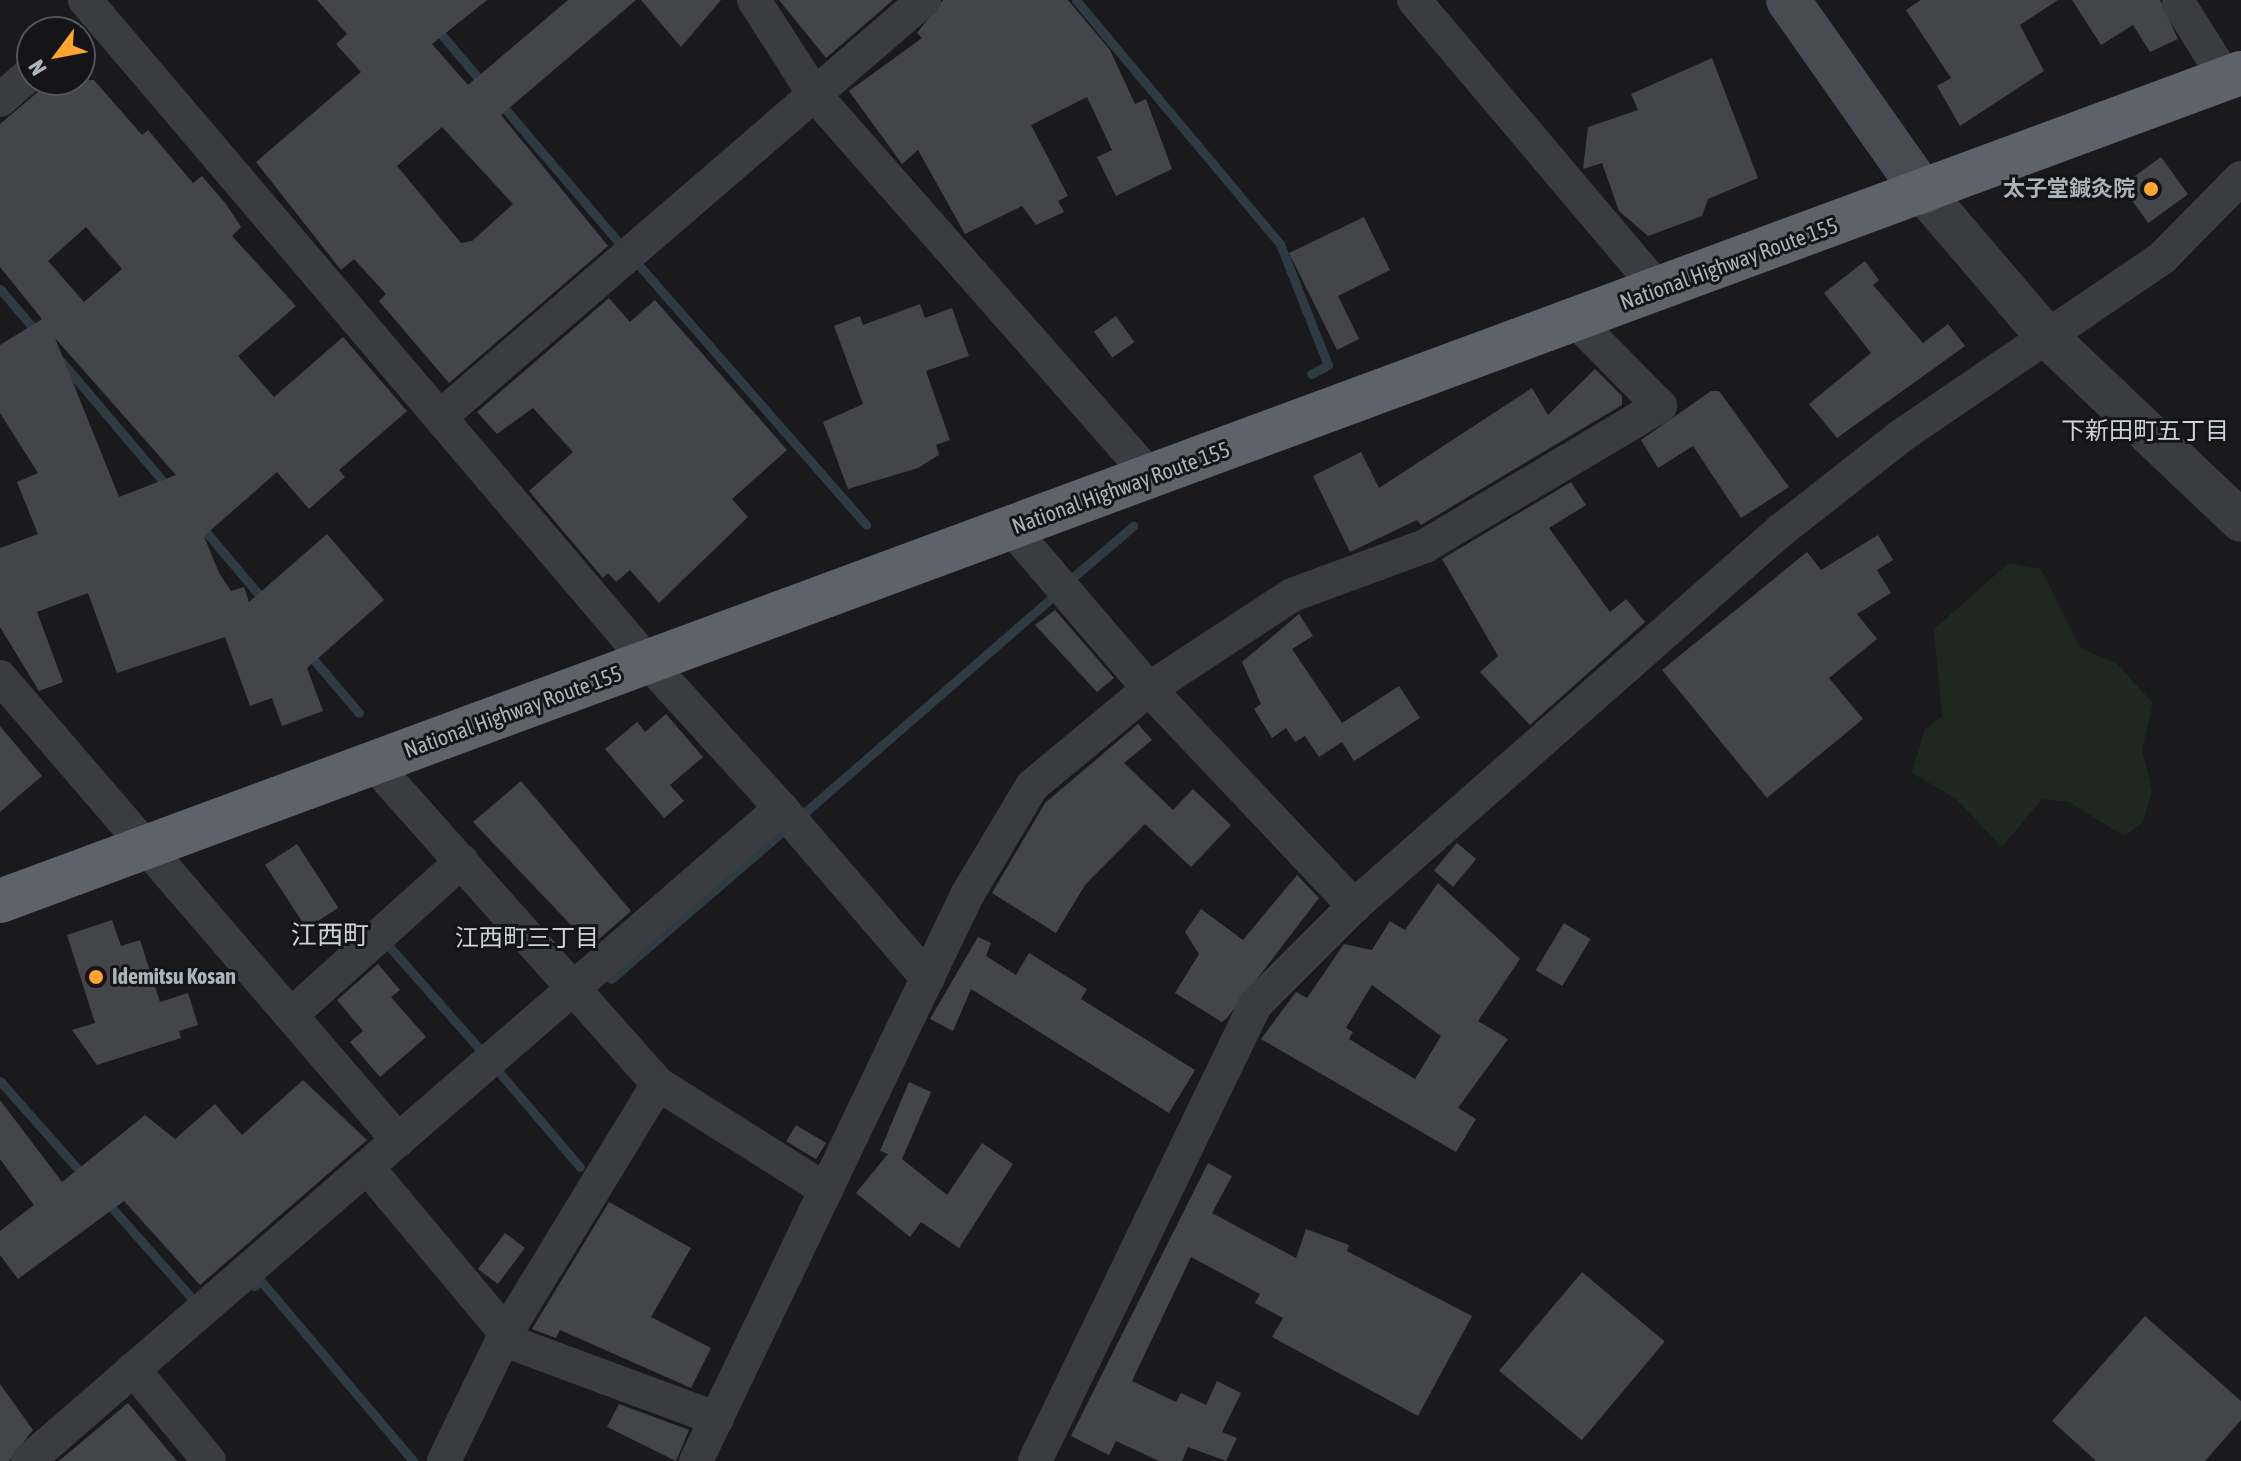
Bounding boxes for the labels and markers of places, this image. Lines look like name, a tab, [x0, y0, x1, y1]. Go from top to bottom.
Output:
place label: 太子堂鍼灸院	[2003, 176, 2135, 202]
marker: 太子堂鍼灸院	[2142, 180, 2160, 198]
place label: Idemitsu Kosan	[112, 964, 236, 990]
marker: Idemitsu Kosan	[87, 968, 105, 986]

